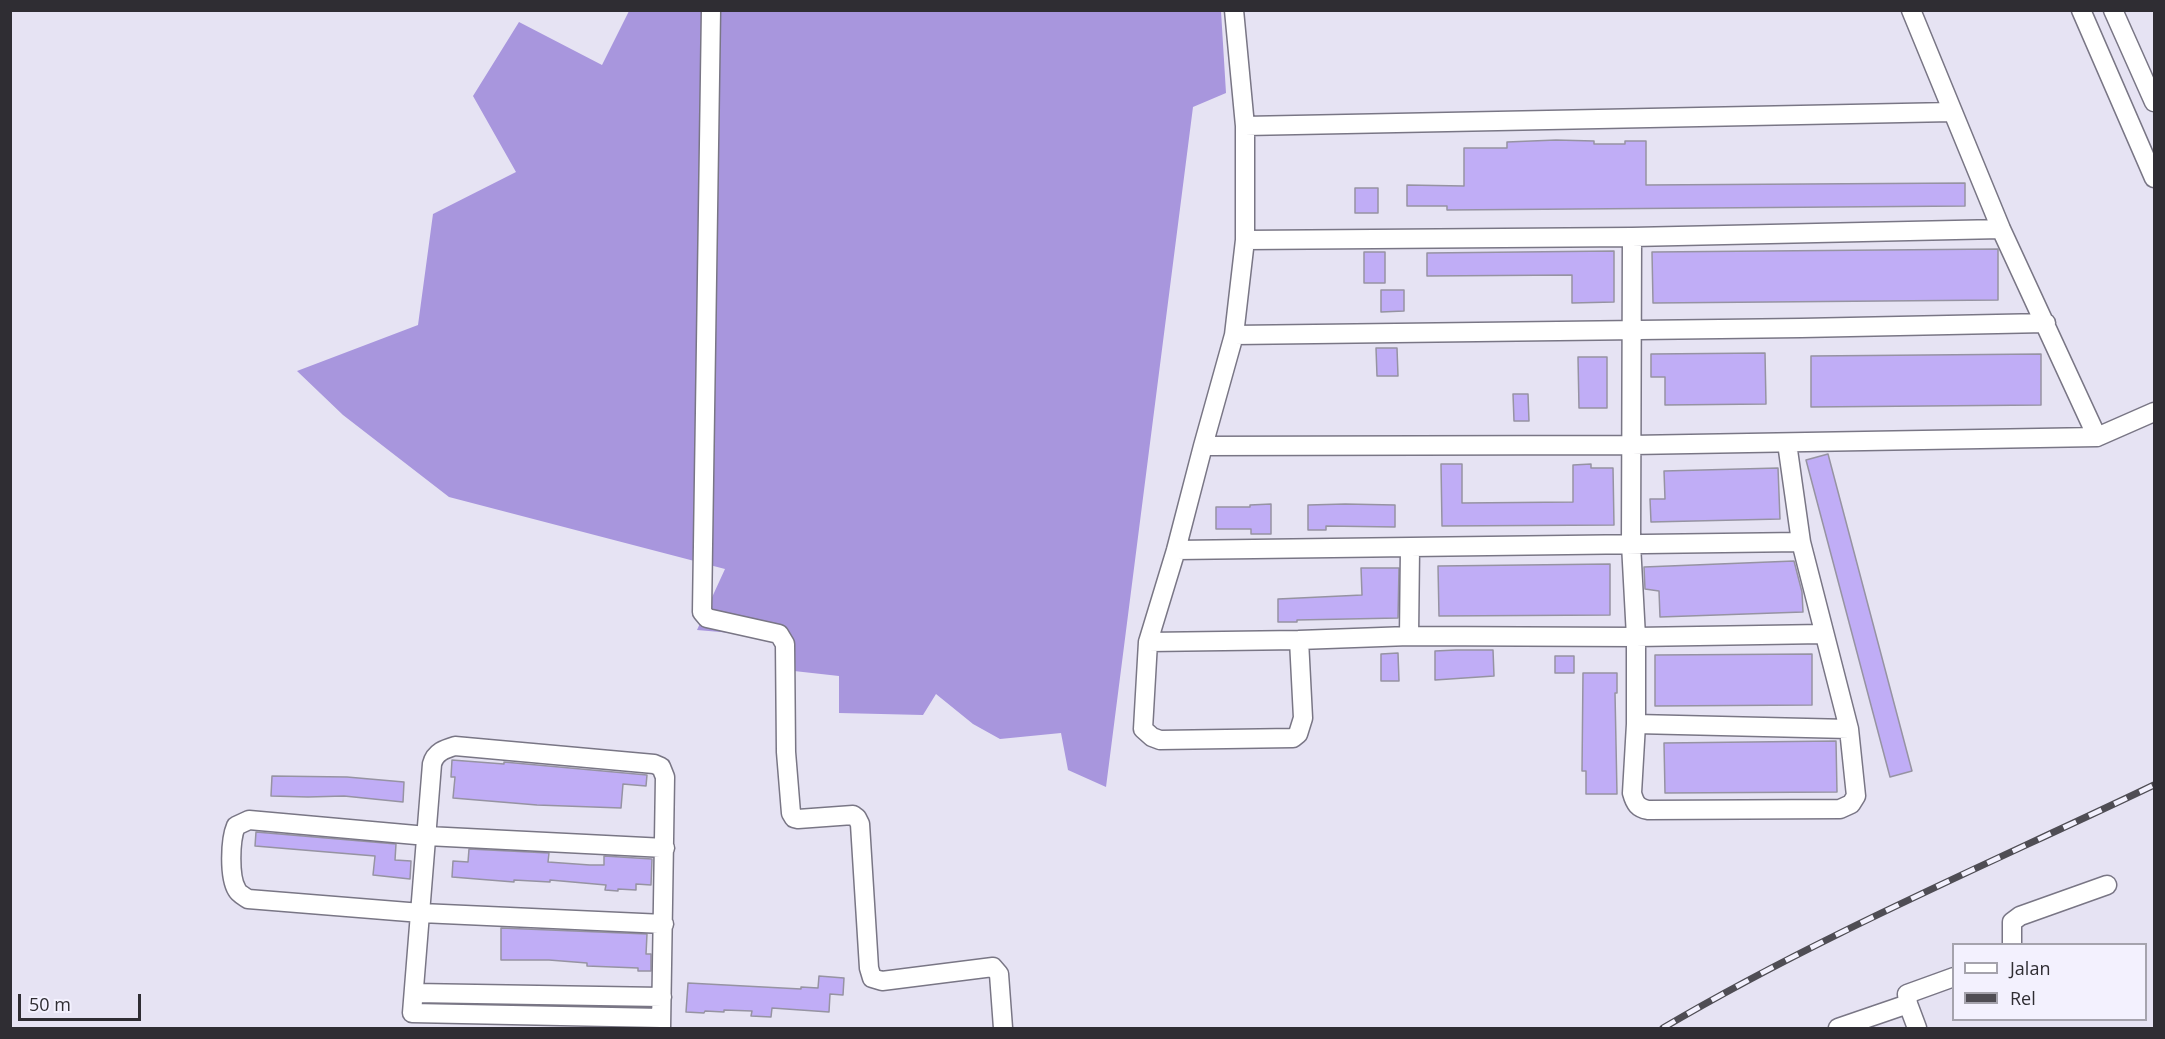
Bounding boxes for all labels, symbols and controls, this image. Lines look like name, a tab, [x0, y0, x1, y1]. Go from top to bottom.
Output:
legend	[1952, 943, 2147, 1021]
text: Jalan	[2010, 956, 2050, 980]
scale bar	[21, 982, 144, 1020]
text: Rel	[2010, 986, 2036, 1010]
text: 50 m	[29, 992, 71, 1016]

